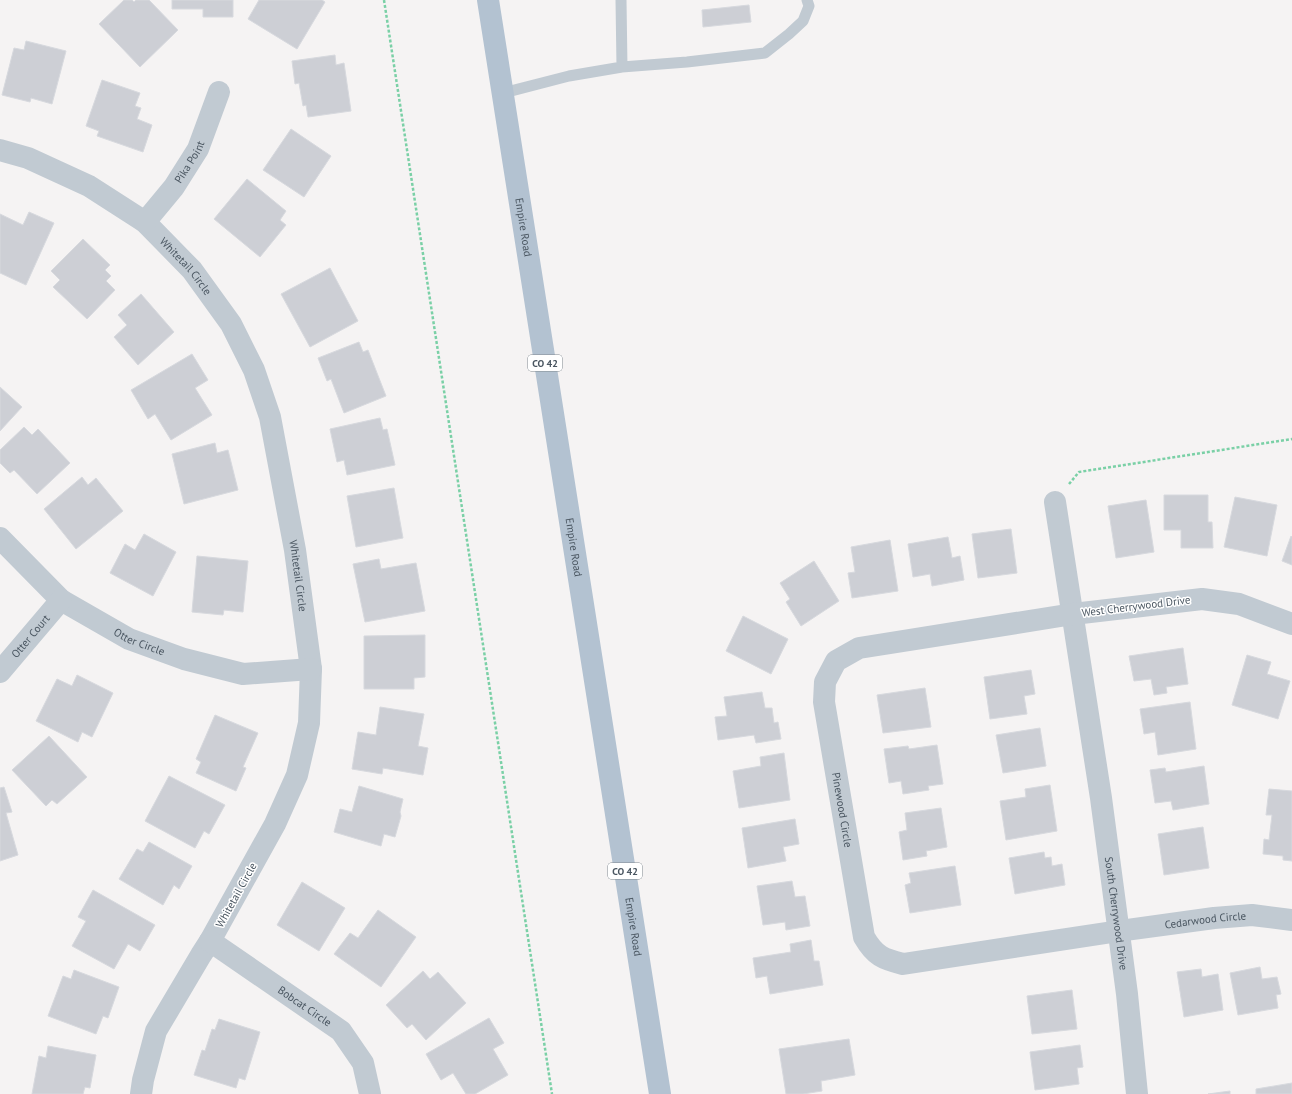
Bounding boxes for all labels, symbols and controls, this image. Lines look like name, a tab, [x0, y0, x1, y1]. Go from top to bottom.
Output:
street label: Pika Point	[171, 139, 207, 186]
street label: Empire Road	[512, 197, 535, 258]
street label: Whitetail Circle	[157, 234, 215, 298]
road number: CO 42	[528, 355, 562, 371]
street label: Empire Road	[563, 517, 586, 578]
street label: Whitetail Circle	[286, 539, 310, 613]
street label: West Cherrywood Drive	[1081, 592, 1192, 620]
street label: Otter Court	[8, 611, 53, 661]
street label: Otter Circle	[111, 625, 167, 659]
street label: Pinewood Circle	[829, 771, 856, 849]
street label: South Cherrywood Drive	[1102, 856, 1131, 971]
street label: Whitetail Circle	[212, 860, 260, 930]
road number: CO 42	[608, 863, 642, 879]
street label: Empire Road	[622, 896, 645, 957]
street label: Cedarwood Circle	[1164, 908, 1247, 932]
street label: Bobcat Circle	[275, 983, 335, 1030]

